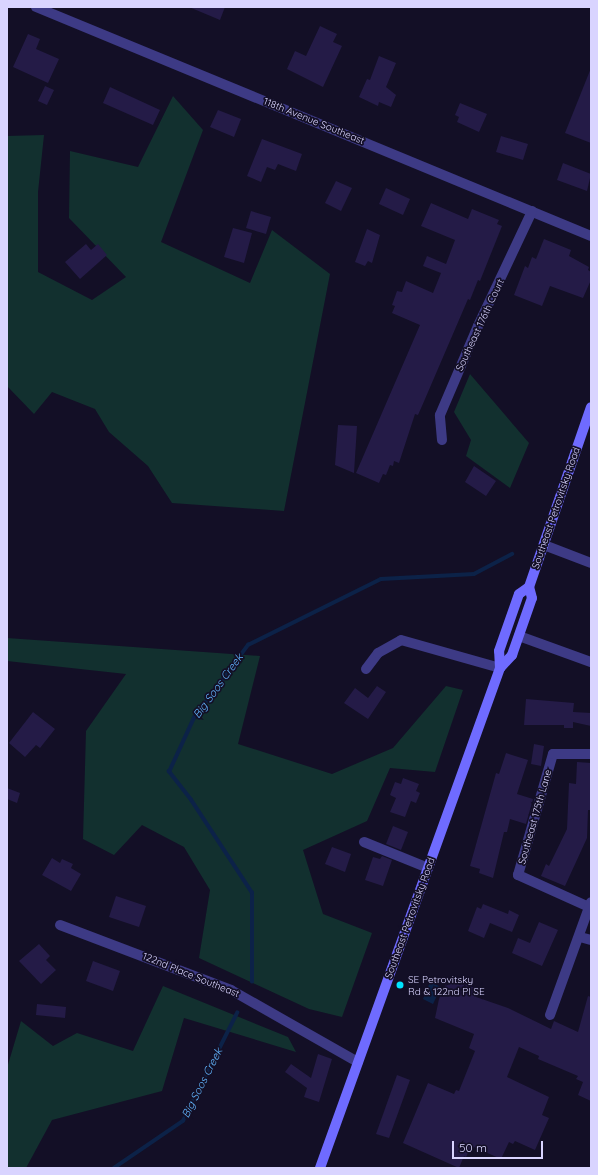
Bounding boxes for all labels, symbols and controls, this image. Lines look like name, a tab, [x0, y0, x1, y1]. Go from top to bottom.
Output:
street label: 118th Avenue Southeast	[262, 95, 366, 147]
street label: Southeast 176th Court	[453, 277, 507, 373]
street label: Southeast Petrovitsky Road	[530, 446, 582, 570]
water label: Big Soos Creek	[190, 651, 246, 721]
street label: Southeast 175th Lane	[516, 768, 554, 866]
street label: Southeast Petrovitsky Road	[383, 856, 437, 980]
street label: 122nd Place Southeast	[141, 950, 241, 1000]
place label: SE Petrovitsky Rd & 122nd Pl SE	[408, 973, 485, 996]
marker: SE Petrovitsky Rd & 122nd Pl SE	[395, 980, 405, 990]
water label: Big Soos Creek	[179, 1046, 225, 1120]
scale bar	[454, 1133, 545, 1159]
text: 50 m	[459, 1140, 487, 1155]

